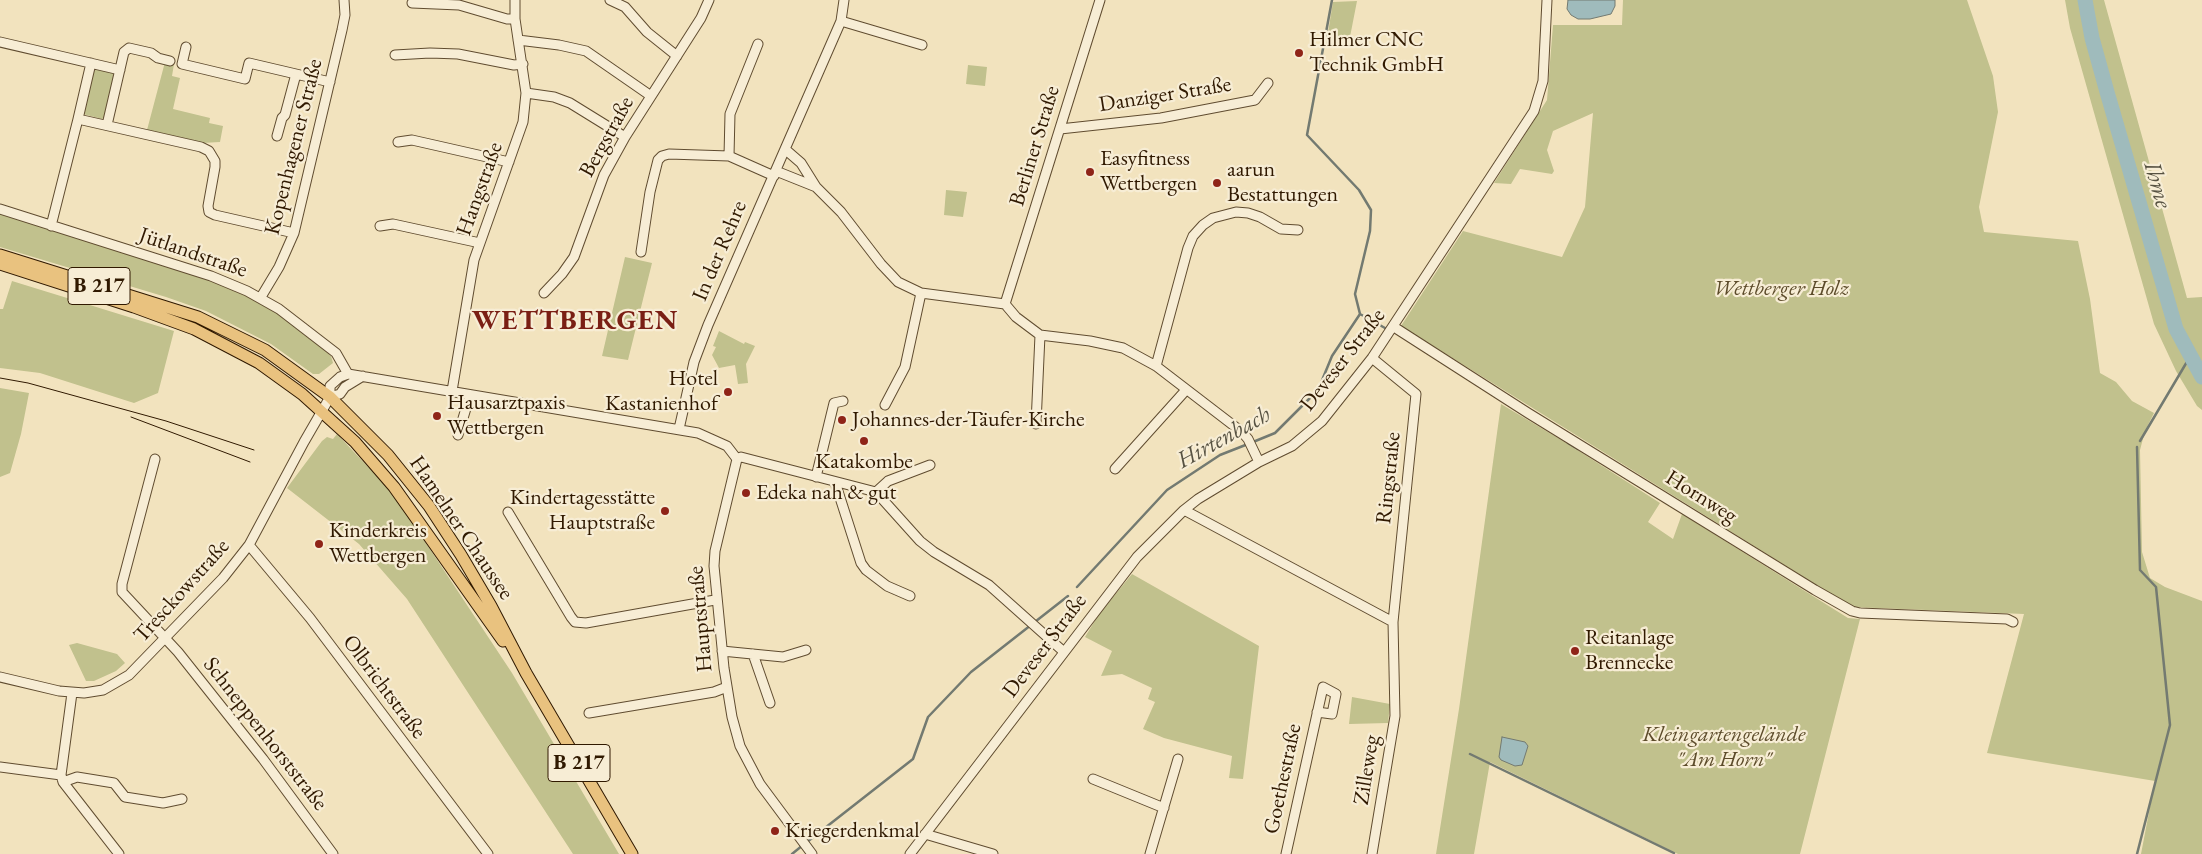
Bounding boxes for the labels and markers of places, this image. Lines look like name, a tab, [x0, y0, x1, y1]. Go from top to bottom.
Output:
place label: Hilmer CNC Technik GmbH	[1309, 27, 1444, 78]
marker: Hilmer CNC Technik GmbH	[1293, 47, 1305, 59]
place label: Easyfitness Wettbergen	[1100, 146, 1197, 198]
place label: aarun Bestattungen	[1227, 157, 1338, 208]
marker: Easyfitness Wettbergen	[1084, 166, 1096, 178]
marker: aarun Bestattungen	[1211, 177, 1223, 189]
place label: Hotel Kastanienhof	[605, 366, 718, 418]
marker: Hotel Kastanienhof	[722, 386, 734, 398]
place label: Hausarztpaxis Wettbergen	[447, 390, 565, 442]
place label: Johannes-der-Täufer-Kirche	[852, 407, 1085, 433]
marker: Hausarztpaxis Wettbergen	[431, 410, 443, 422]
marker: Johannes-der-Täufer-Kirche	[836, 414, 848, 426]
marker: Katakombe	[858, 435, 870, 447]
place label: Katakombe	[815, 449, 913, 475]
place label: Edeka nah & gut	[756, 480, 896, 506]
place label: Kindertagesstätte Hauptstraße	[510, 485, 655, 536]
marker: Edeka nah & gut	[740, 487, 752, 499]
marker: Kindertagesstätte Hauptstraße	[659, 505, 671, 517]
place label: Kinderkreis Wettbergen	[329, 518, 427, 570]
marker: Kinderkreis Wettbergen	[313, 538, 325, 550]
place label: Reitanlage Brennecke	[1585, 625, 1674, 676]
marker: Reitanlage Brennecke	[1569, 645, 1581, 657]
place label: Kriegerdenkmal	[785, 818, 920, 844]
marker: Kriegerdenkmal	[769, 825, 781, 837]

